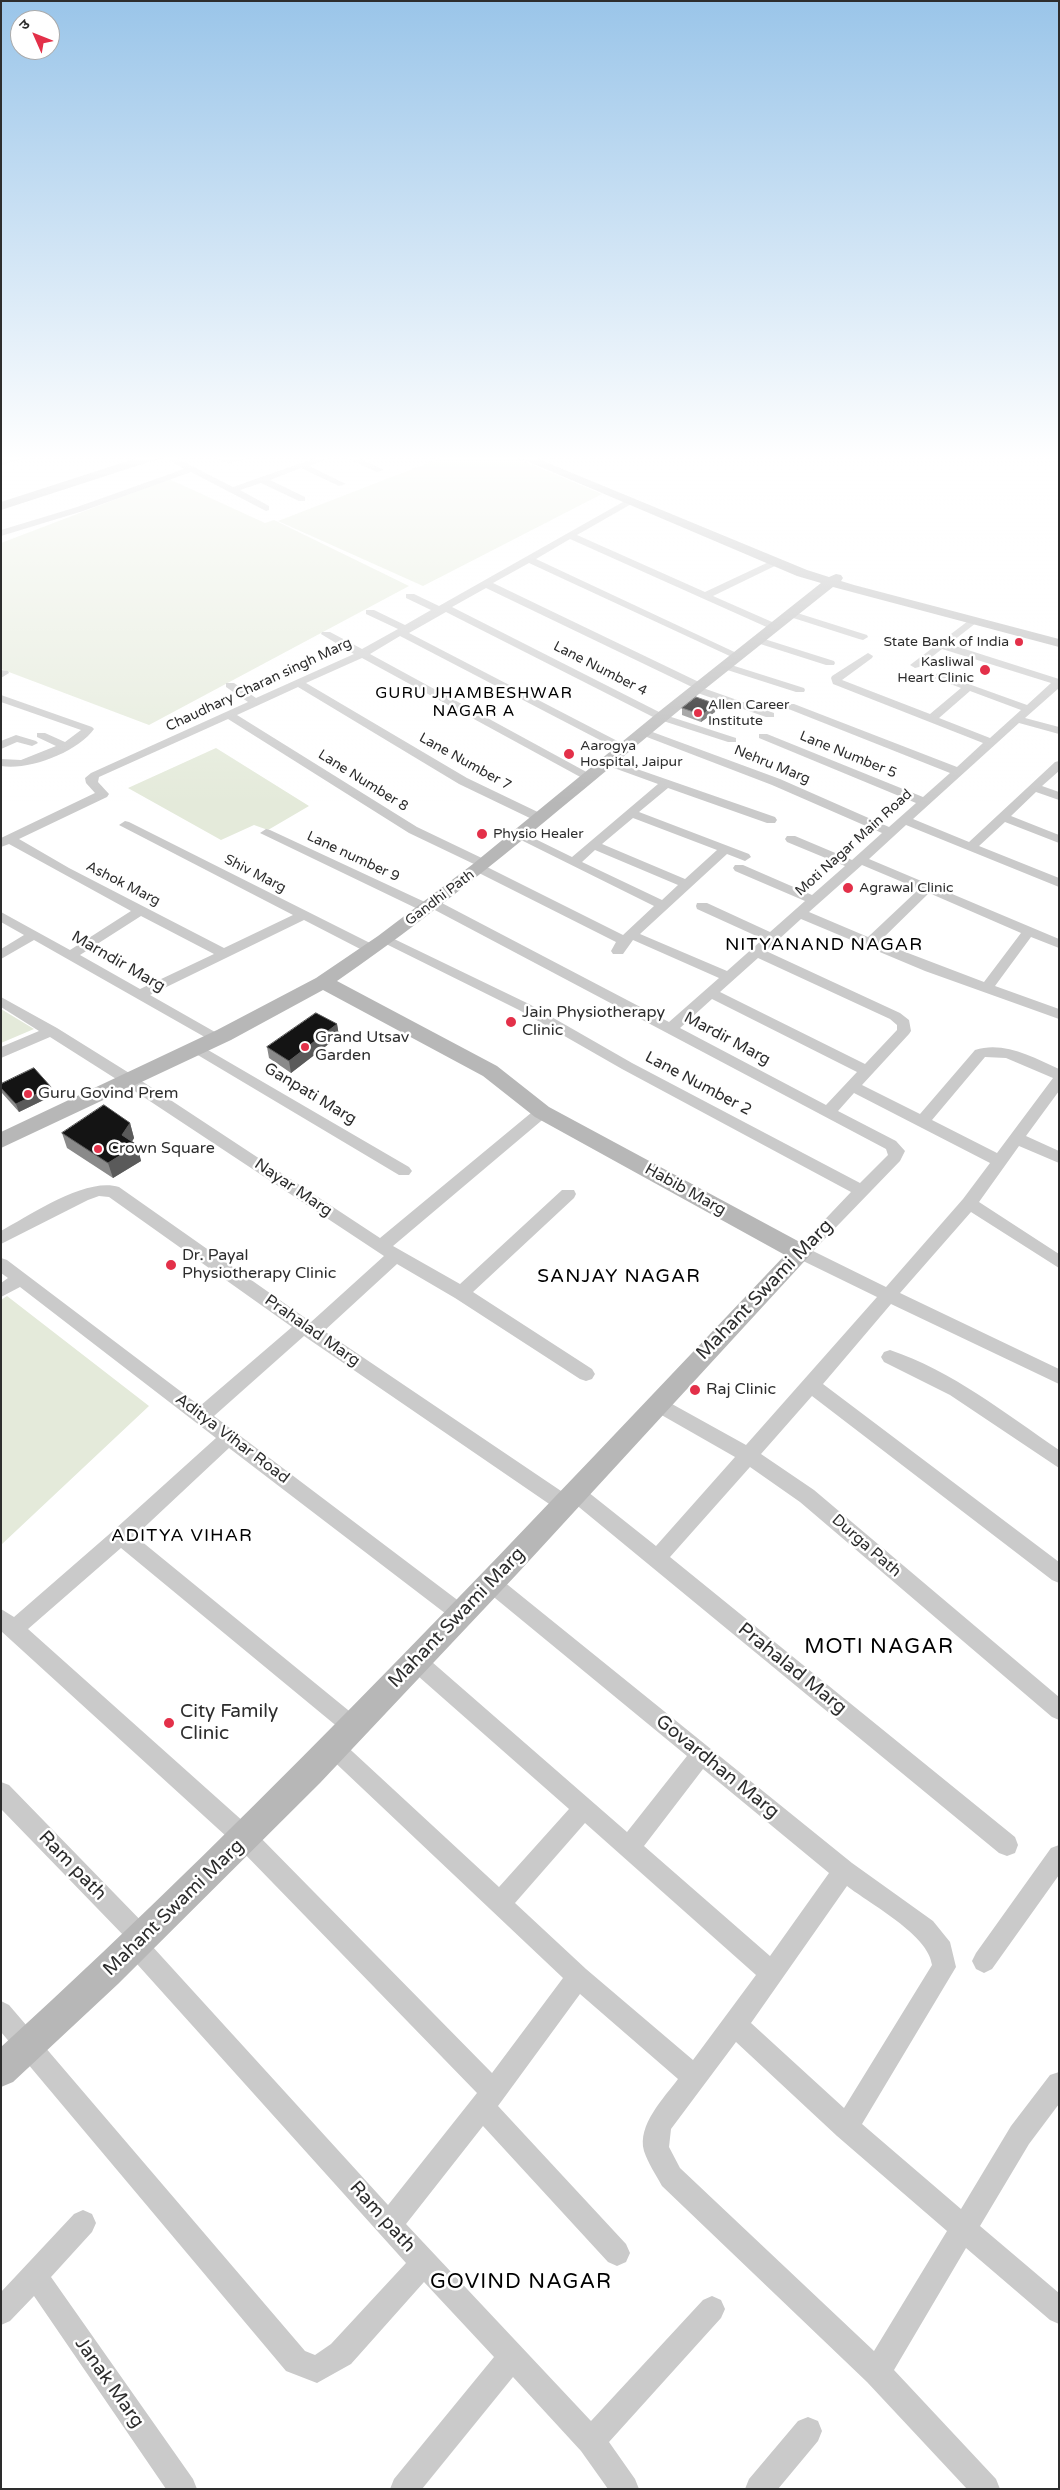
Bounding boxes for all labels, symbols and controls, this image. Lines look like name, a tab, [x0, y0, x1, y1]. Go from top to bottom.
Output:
north arrow	[10, 10, 60, 60]
text: उ	[16, 16, 34, 34]
street label: Chaudhary Charan singh Marg	[163, 634, 355, 736]
place label: State Bank of India	[883, 634, 1009, 650]
marker: State Bank of India	[1013, 636, 1025, 648]
street label: Lane Number 4	[550, 638, 650, 700]
place label: Kasliwal Heart Clinic	[897, 654, 974, 686]
marker: Kasliwal Heart Clinic	[978, 663, 992, 677]
district label: GURU JHAMBESHWAR NAGAR A	[373, 684, 575, 722]
place label: Allen Career Institute	[708, 697, 789, 730]
marker: Allen Career Institute	[692, 707, 704, 719]
street label: Lane Number 5	[797, 728, 899, 782]
street label: Lane Number 7	[416, 730, 514, 794]
place label: Aarogya Hospital, Jaipur	[580, 738, 683, 770]
street label: Nehru Marg	[732, 742, 812, 788]
street label: Lane Number 8	[315, 747, 411, 815]
marker: Aarogya Hospital, Jaipur	[562, 747, 576, 761]
street label: Moti Nagar Main Road	[792, 786, 916, 900]
place label: Physio Healer	[493, 826, 584, 842]
marker: Physio Healer	[475, 827, 489, 841]
street label: Lane number 9	[304, 828, 402, 886]
street label: Shiv Marg	[221, 851, 289, 897]
street label: Ashok Marg	[83, 858, 163, 910]
street label: Gandhi Path	[402, 867, 478, 929]
place label: Agrawal Clinic	[859, 880, 953, 896]
marker: Agrawal Clinic	[841, 881, 855, 895]
street label: Marndir Marg	[68, 927, 168, 997]
district label: NITYANAND NAGAR	[723, 934, 925, 956]
place label: Jain Physiotherapy Clinic	[522, 1003, 665, 1041]
street label: Mardir Marg	[680, 1008, 774, 1070]
marker: Jain Physiotherapy Clinic	[504, 1015, 518, 1029]
place label: Grand Utsav Garden	[315, 1028, 409, 1066]
marker: Grand Utsav Garden	[299, 1041, 311, 1053]
street label: Lane Number 2	[642, 1048, 754, 1120]
street label: Ganpati Marg	[260, 1059, 360, 1129]
place label: Guru Govind Prem	[38, 1084, 178, 1104]
marker: Guru Govind Prem	[22, 1088, 34, 1100]
place label: Crown Square	[108, 1139, 215, 1159]
marker: Crown Square	[92, 1143, 104, 1155]
street label: Nayar Marg	[250, 1155, 336, 1221]
street label: Habib Marg	[641, 1160, 729, 1220]
street label: Mahant Swami Marg	[692, 1215, 838, 1365]
place label: Dr. Payal Physiotherapy Clinic	[182, 1246, 336, 1284]
marker: Dr. Payal Physiotherapy Clinic	[164, 1258, 178, 1272]
district label: SANJAY NAGAR	[536, 1266, 702, 1288]
street label: Prahalad Marg	[261, 1291, 363, 1371]
place label: Raj Clinic	[706, 1380, 776, 1400]
marker: Raj Clinic	[688, 1383, 702, 1397]
street label: Aditya Vihar Road	[171, 1390, 293, 1488]
street label: Durga Path	[827, 1511, 905, 1581]
district label: ADITYA VIHAR	[110, 1525, 254, 1547]
street label: Mahant Swami Marg	[384, 1543, 530, 1693]
street label: Prahalad Marg	[733, 1618, 851, 1720]
district label: MOTI NAGAR	[803, 1634, 955, 1660]
place label: City Family Clinic	[180, 1701, 278, 1745]
street label: Govardhan Marg	[651, 1710, 783, 1824]
marker: City Family Clinic	[162, 1716, 176, 1730]
street label: Ram path	[33, 1826, 111, 1906]
street label: Mahant Swami Marg	[99, 1835, 249, 1981]
street label: Ram path	[344, 2177, 420, 2257]
district label: GOVIND NAGAR	[428, 2269, 614, 2295]
street label: Janak Marg	[70, 2333, 148, 2433]

